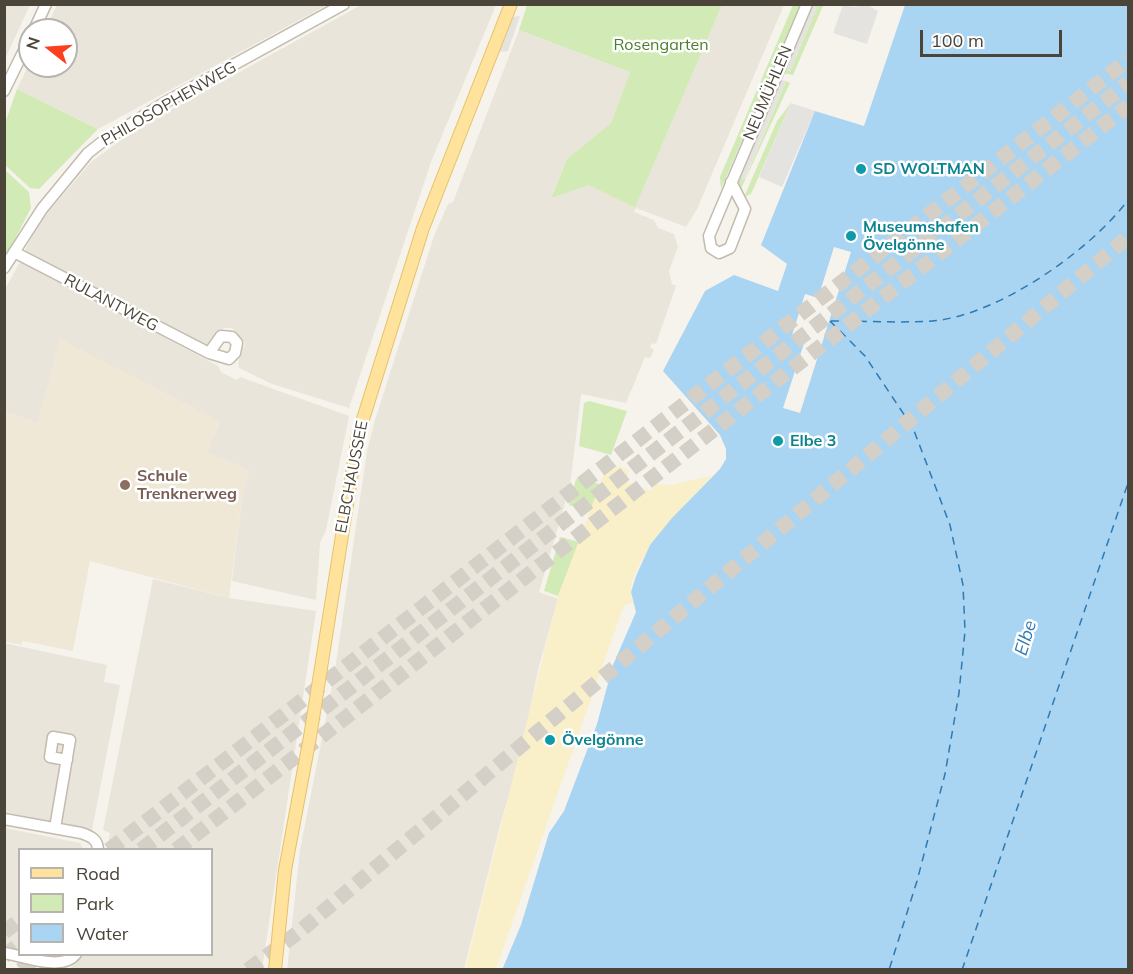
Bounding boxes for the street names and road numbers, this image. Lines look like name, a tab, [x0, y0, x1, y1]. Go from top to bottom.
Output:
street label: NEUMÜHLEN	[739, 43, 797, 143]
street label: PHILOSOPHENWEG	[98, 58, 240, 150]
street label: RULANTWEG	[61, 270, 161, 336]
street label: ELBCHAUSSEE	[332, 419, 372, 535]

